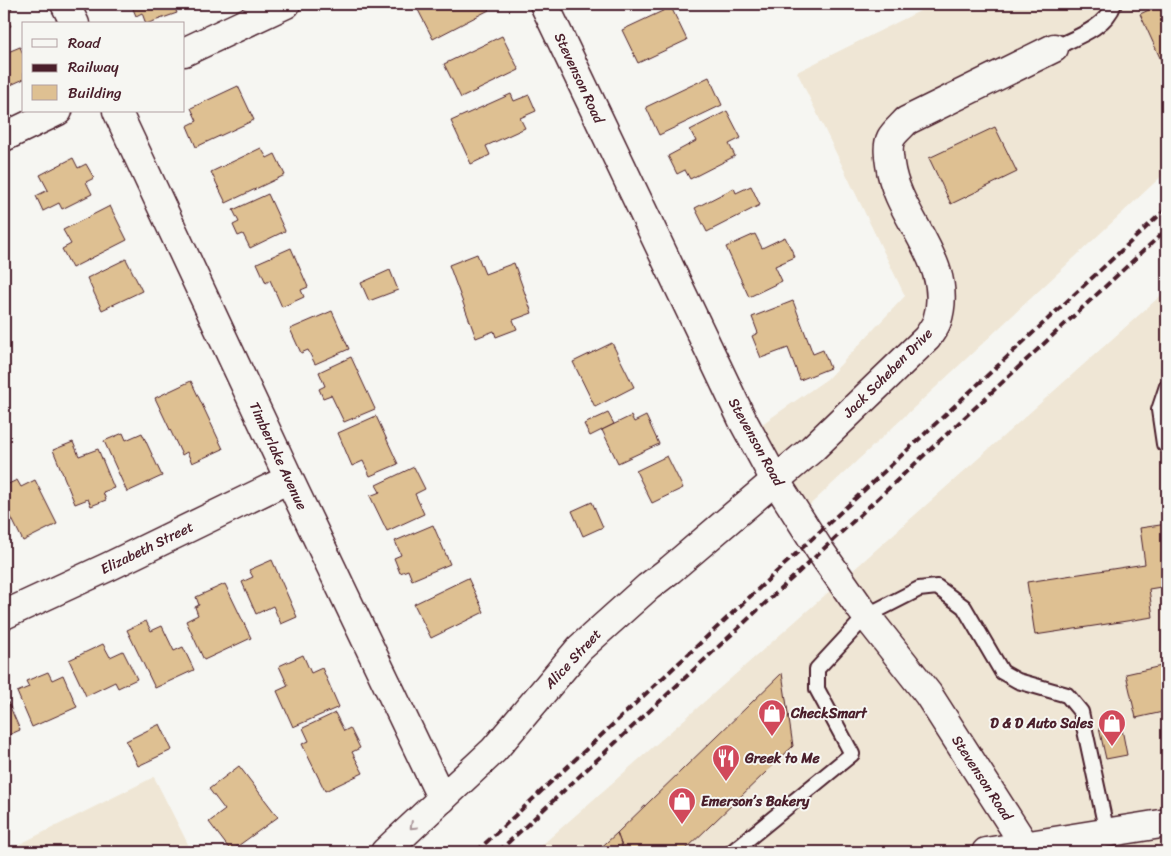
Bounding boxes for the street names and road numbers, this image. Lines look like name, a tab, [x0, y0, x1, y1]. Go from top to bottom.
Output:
street label: Stevenson Road	[547, 28, 612, 129]
street label: Jack Scheben Drive	[836, 322, 939, 425]
street label: Stevenson Road	[721, 393, 791, 492]
street label: Timberlake Avenue	[242, 398, 314, 514]
street label: Elizabeth Street	[96, 515, 198, 581]
street label: Alice Street	[538, 623, 608, 696]
street label: Stevenson Road	[945, 730, 1020, 827]

